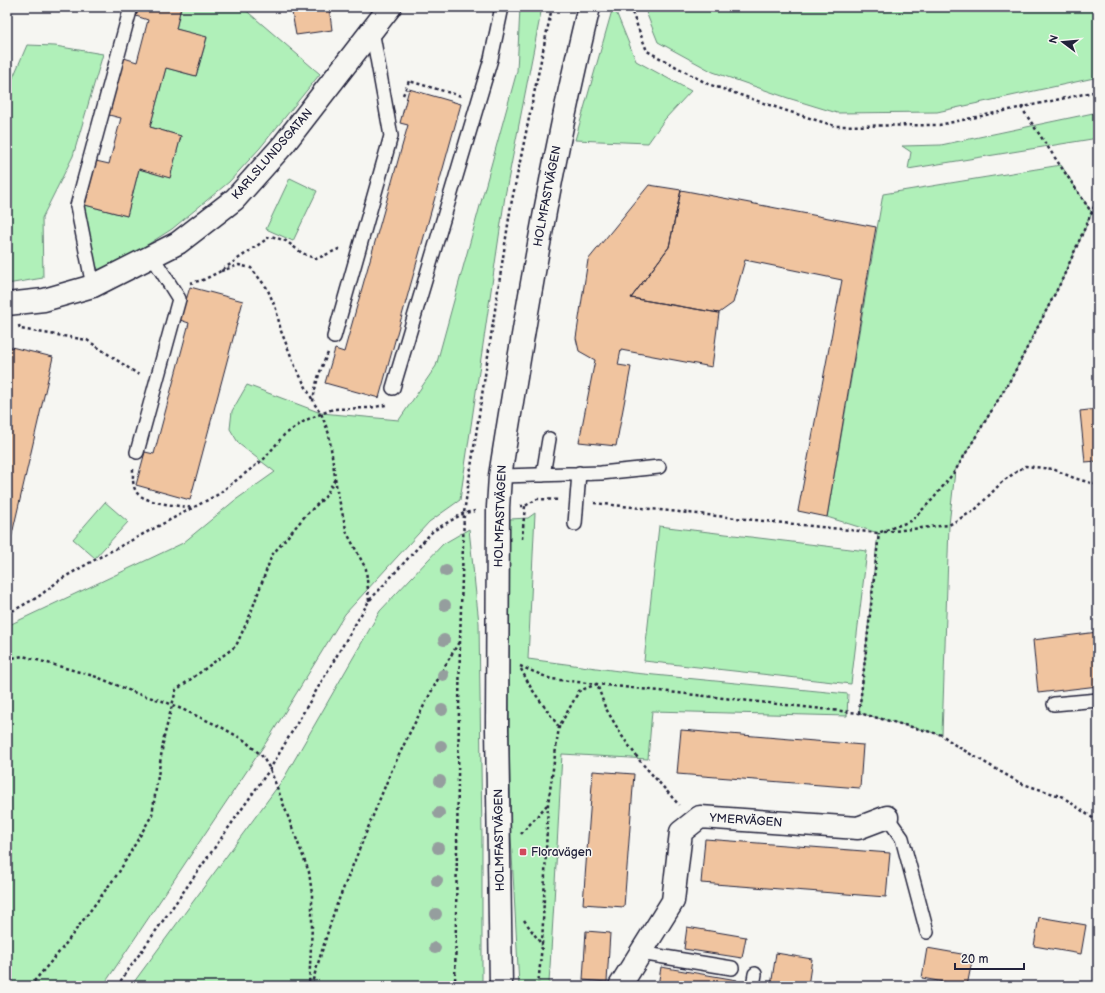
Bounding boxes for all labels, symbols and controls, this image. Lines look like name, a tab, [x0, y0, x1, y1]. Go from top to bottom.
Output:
north arrow	[1043, 22, 1083, 62]
text: N	[1046, 34, 1061, 45]
street label: KARLSLUNDSGATAN	[229, 106, 316, 203]
street label: HOLMFASTVÄGEN	[529, 144, 565, 248]
street label: HOLMFASTVÄGEN	[490, 464, 510, 568]
street label: HOLMFASTVÄGEN	[490, 789, 508, 891]
street label: YMERVÄGEN	[708, 809, 783, 831]
place label: Floravägen	[531, 845, 592, 860]
marker: Floravägen	[518, 847, 528, 857]
scale bar	[955, 945, 1024, 971]
text: 20 m	[961, 952, 988, 967]

